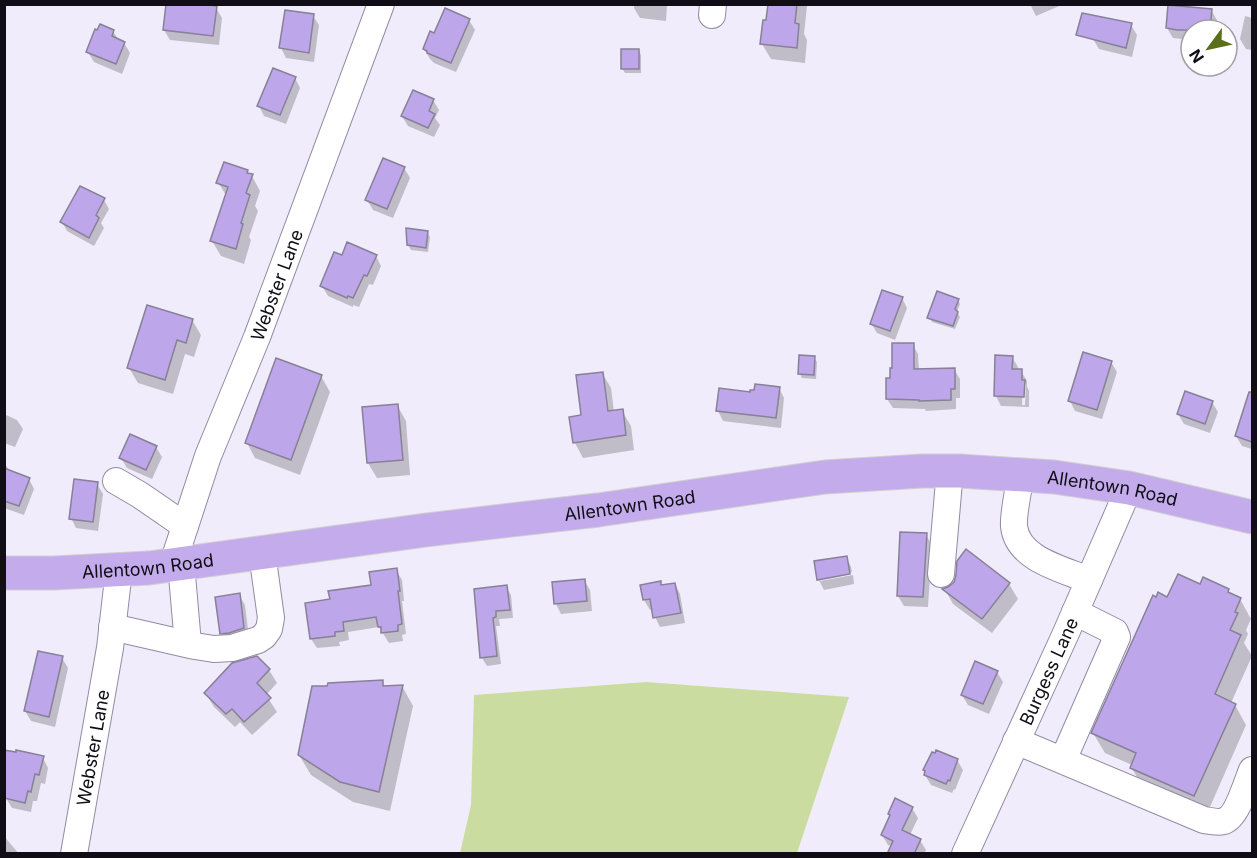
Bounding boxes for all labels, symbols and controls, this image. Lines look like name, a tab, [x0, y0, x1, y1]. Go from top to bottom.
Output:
north arrow	[1179, 18, 1239, 78]
text: N	[1185, 46, 1208, 67]
street label: Webster Lane	[246, 226, 307, 344]
street label: Allentown Road	[1047, 466, 1180, 510]
street label: Allentown Road	[563, 485, 697, 524]
street label: Allentown Road	[81, 549, 215, 582]
street label: Burgess Lane	[1015, 614, 1082, 728]
street label: Webster Lane	[72, 688, 113, 807]

